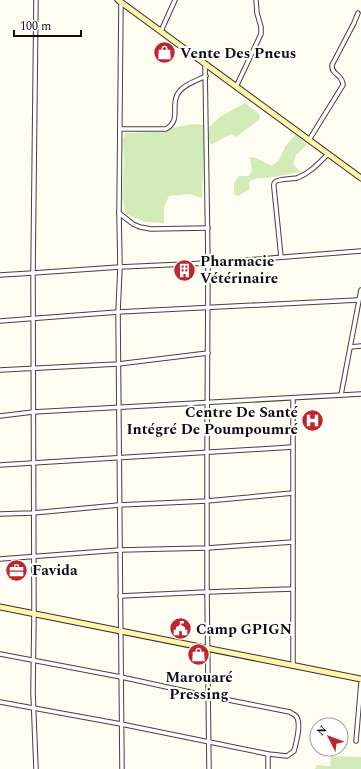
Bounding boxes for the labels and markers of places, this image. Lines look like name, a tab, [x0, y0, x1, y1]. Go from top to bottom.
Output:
shop icon: Vente Des Pneus	[151, 40, 177, 66]
place label: Vente Des Pneus	[180, 42, 296, 65]
place label: Pharmacie Vétérinaire	[200, 250, 278, 290]
building icon: Pharmacie Vétérinaire	[171, 257, 197, 283]
place label: Centre De Santé Intégré De Poumpoumré	[126, 401, 298, 441]
hospital icon: Centre De Santé Intégré De Poumpoumré	[300, 408, 326, 434]
office icon: Favida	[4, 557, 30, 583]
place label: Favida	[32, 559, 78, 582]
public building icon: Camp GPIGN	[167, 616, 193, 642]
place label: Camp GPIGN	[196, 618, 292, 641]
shop icon: Marouaré Pressing	[186, 641, 212, 667]
place label: Marouaré Pressing	[165, 666, 233, 706]

